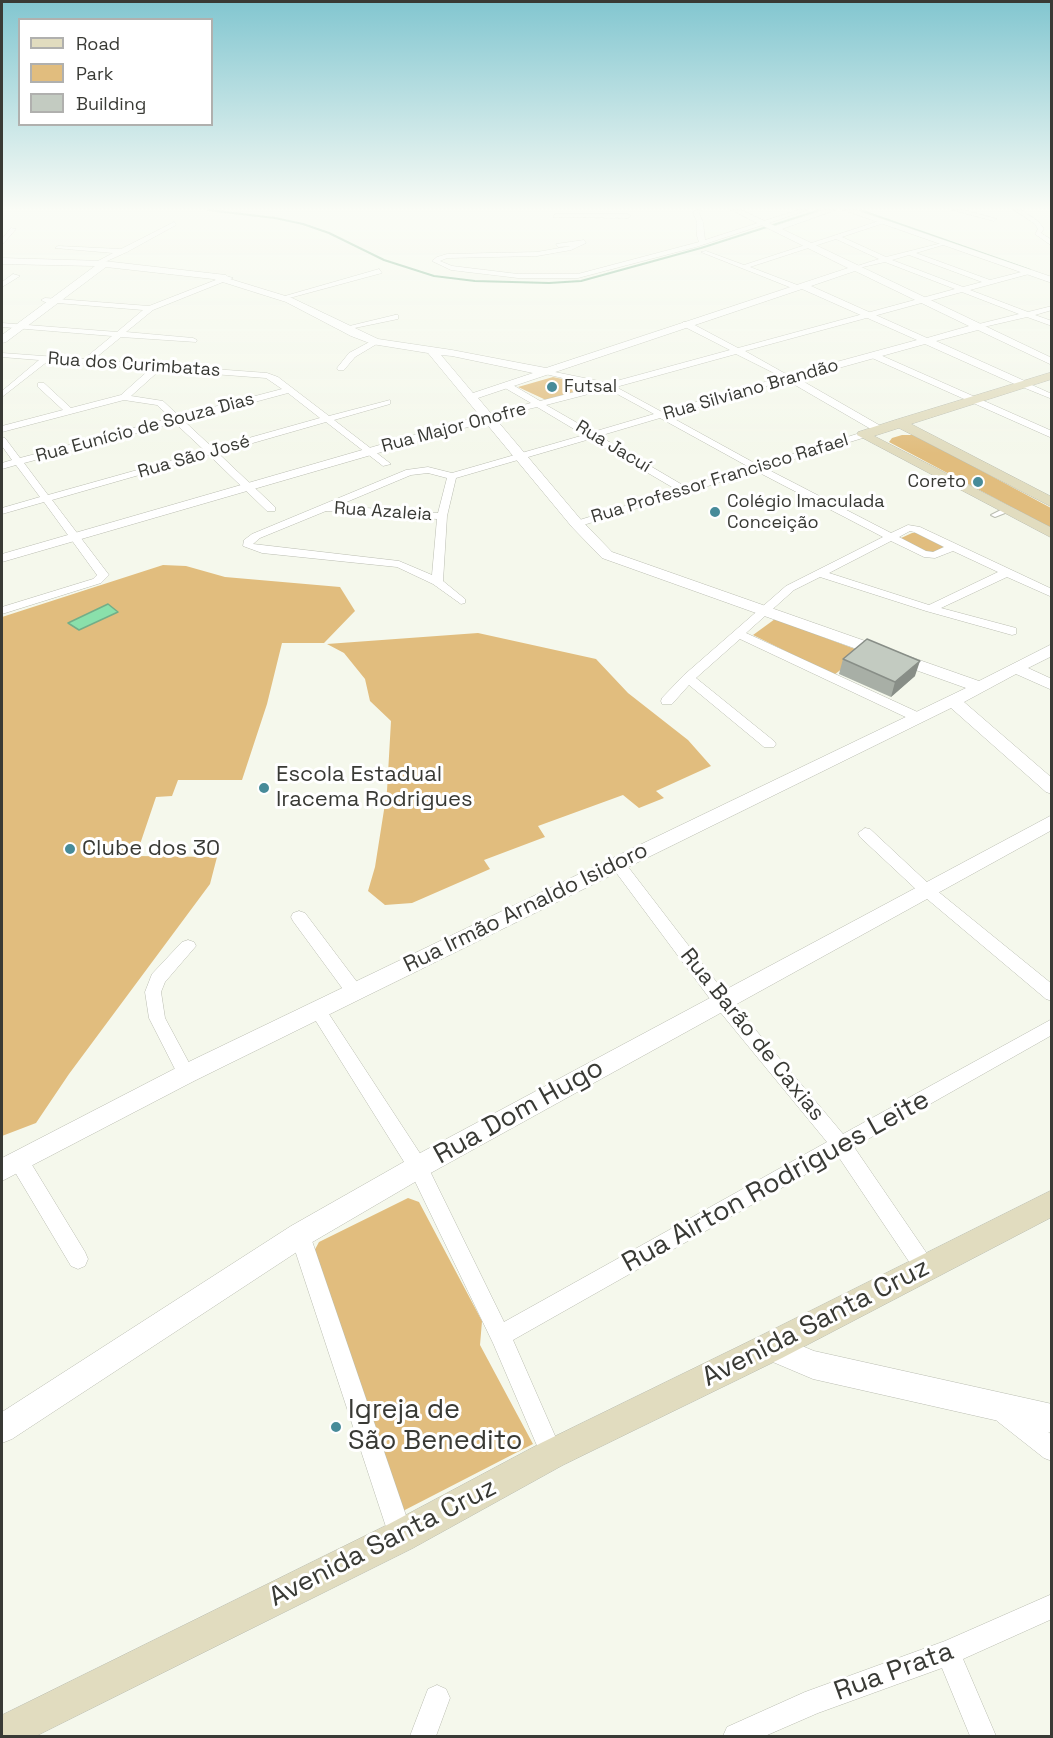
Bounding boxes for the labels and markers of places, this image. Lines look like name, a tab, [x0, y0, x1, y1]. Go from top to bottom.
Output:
place label: Futsal	[564, 376, 617, 398]
marker: Futsal	[545, 380, 559, 394]
place label: Coreto	[907, 471, 966, 493]
marker: Coreto	[971, 475, 985, 489]
place label: Colégio Imaculada Conceição	[727, 491, 885, 534]
marker: Colégio Imaculada Conceição	[708, 505, 722, 519]
place label: Escola Estadual Iracema Rodrigues	[276, 762, 473, 813]
marker: Escola Estadual Iracema Rodrigues	[257, 781, 271, 795]
place label: Clube dos 30	[82, 836, 220, 862]
marker: Clube dos 30	[63, 842, 77, 856]
place label: Igreja de São Benedito	[348, 1395, 522, 1458]
marker: Igreja de São Benedito	[329, 1420, 343, 1434]

